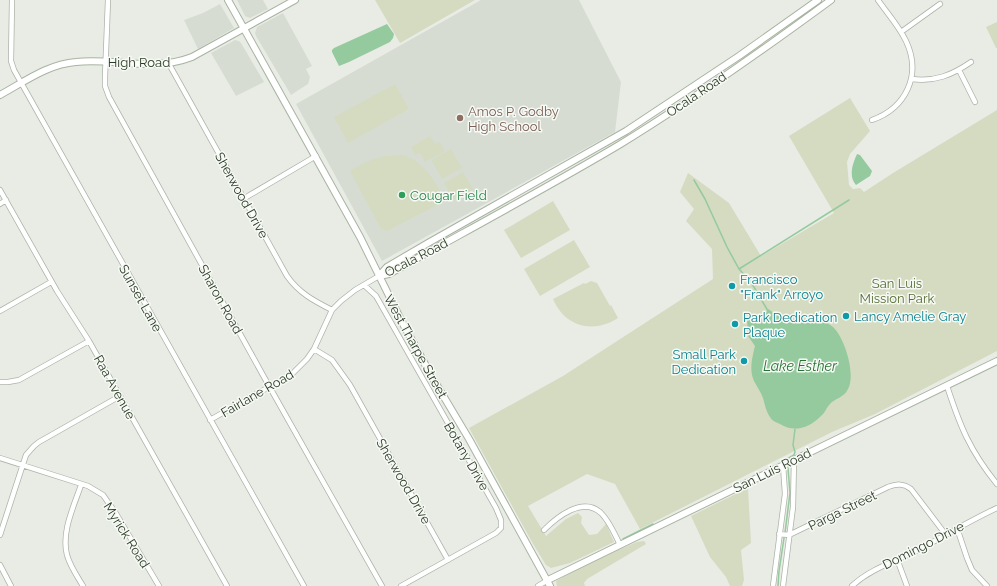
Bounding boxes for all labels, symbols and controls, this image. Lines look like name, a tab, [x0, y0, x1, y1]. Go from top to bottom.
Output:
street label: High Road	[108, 55, 170, 70]
street label: Ocala Road	[663, 69, 729, 120]
place label: Amos P. Godby High School	[468, 104, 559, 134]
marker: Amos P. Godby High School	[455, 113, 465, 123]
street label: Sherwood Drive	[212, 150, 272, 241]
place label: Cougar Field	[410, 188, 487, 203]
marker: Cougar Field	[397, 190, 407, 200]
street label: Ocala Road	[382, 235, 450, 280]
street label: Sunset Lane	[116, 262, 165, 335]
street label: Sharon Road	[195, 262, 246, 336]
place label: Francisco "Frank" Arroyo	[740, 272, 823, 302]
park label: San Luis Mission Park	[860, 276, 935, 306]
marker: Francisco "Frank" Arroyo	[727, 281, 737, 291]
street label: West Tharpe Street	[381, 292, 451, 401]
place label: Lancy Amelie Gray	[854, 309, 966, 324]
place label: Park Dedication Plaque	[743, 310, 837, 340]
marker: Lancy Amelie Gray	[841, 311, 851, 321]
marker: Park Dedication Plaque	[730, 319, 740, 329]
place label: Small Park Dedication	[671, 347, 736, 377]
street label: Raa Avenue	[91, 353, 139, 422]
marker: Small Park Dedication	[739, 356, 749, 366]
water label: Lake Esther	[763, 358, 838, 374]
street label: Fairlane Road	[218, 367, 296, 420]
street label: Botany Drive	[441, 420, 492, 493]
street label: Sherwood Drive	[373, 436, 434, 527]
street label: San Luis Road	[731, 445, 814, 496]
street label: Parga Street	[806, 487, 879, 533]
street label: Myrick Road	[101, 500, 153, 571]
street label: Domingo Drive	[880, 518, 967, 572]

